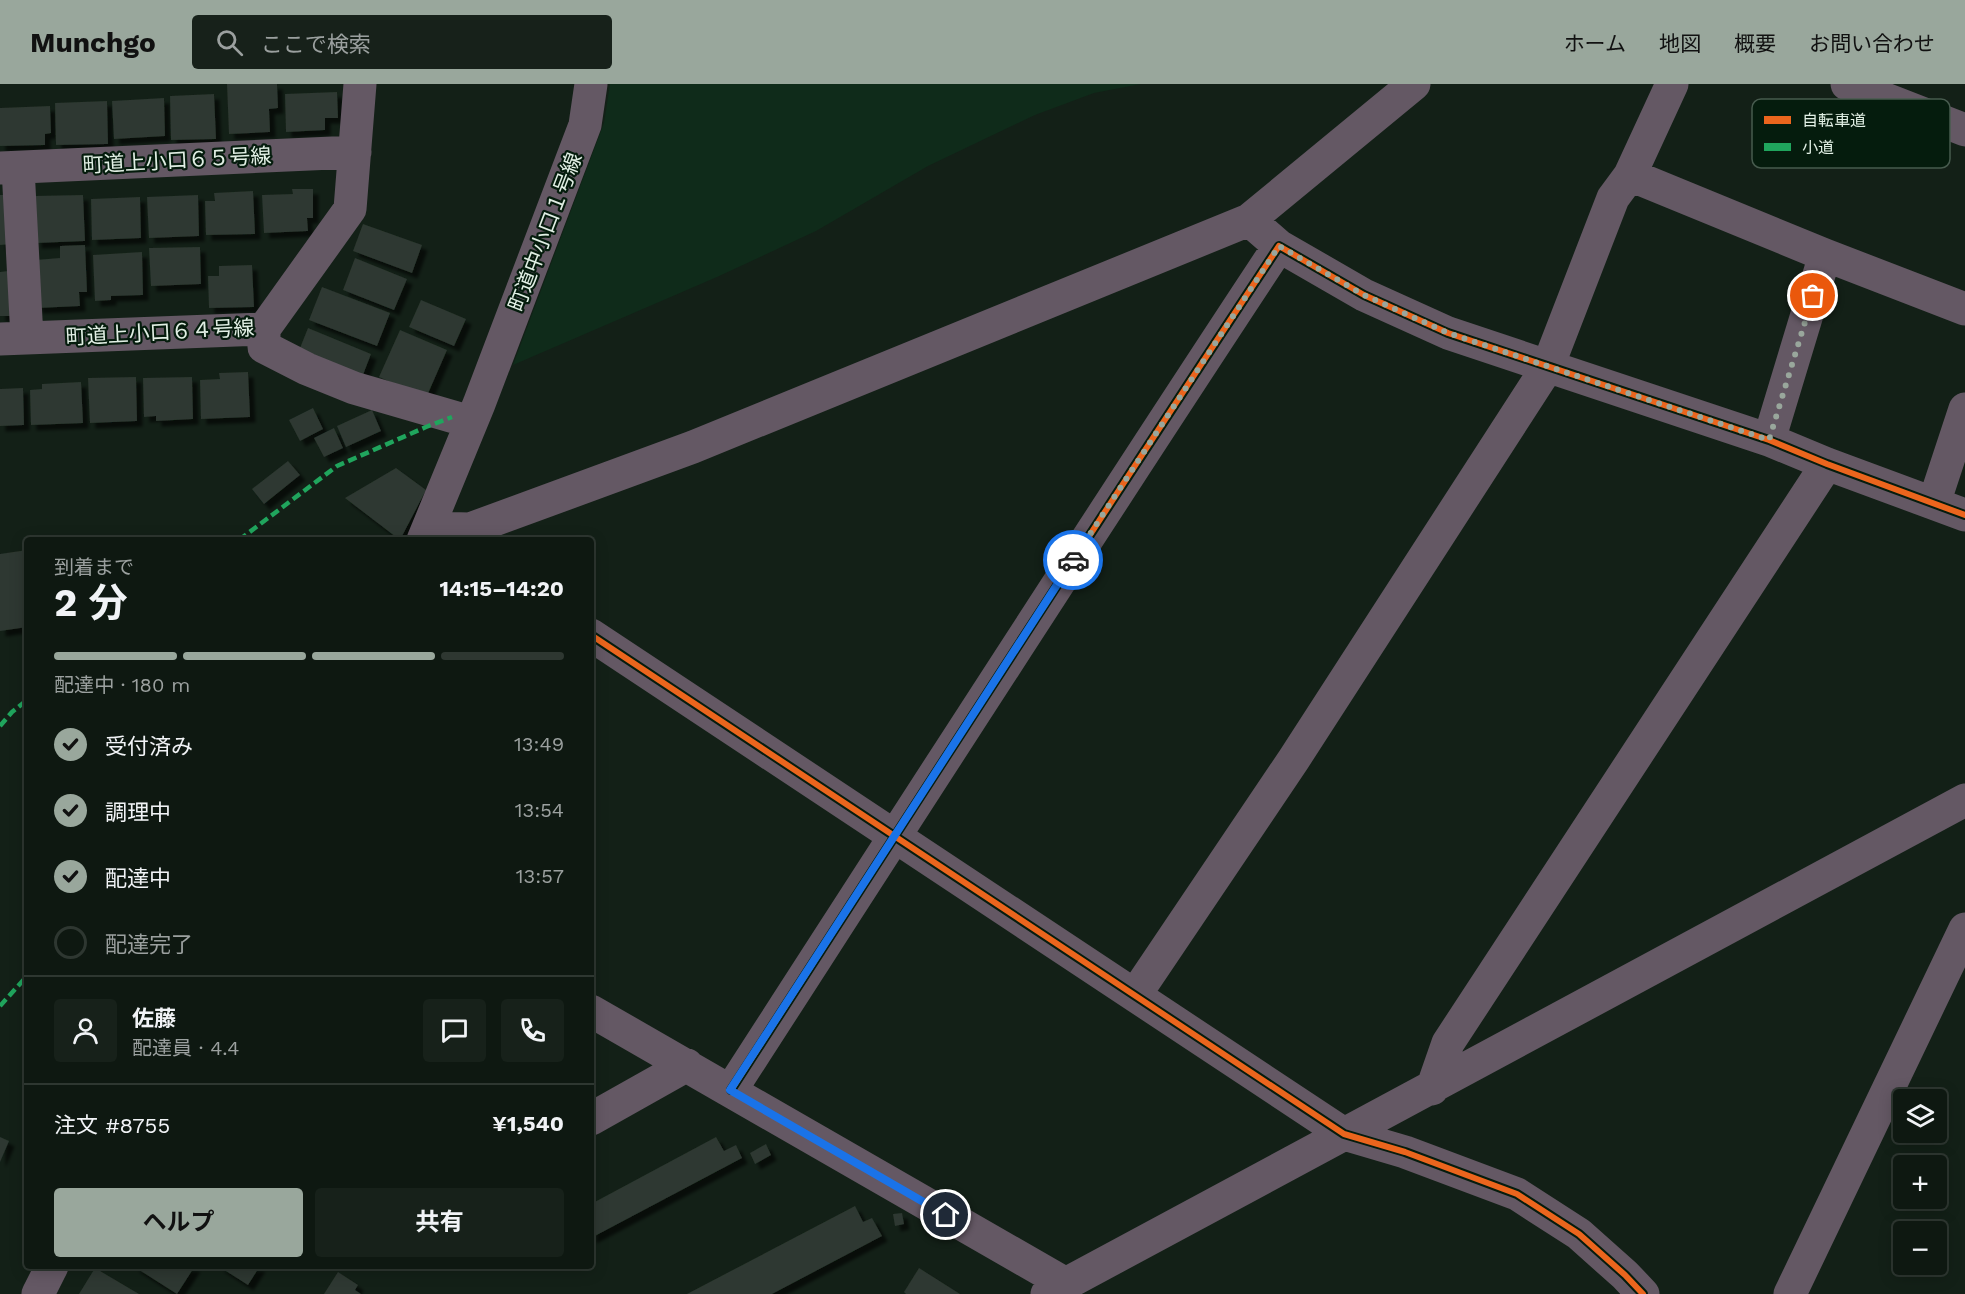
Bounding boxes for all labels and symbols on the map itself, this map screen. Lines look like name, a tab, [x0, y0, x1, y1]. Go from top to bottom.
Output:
legend	[1752, 99, 1950, 168]
text: 自転車道	[1802, 111, 1866, 130]
text: 小道	[1802, 138, 1834, 157]
street label: 町道上小口６５号線	[82, 143, 272, 177]
street label: 町道中小口１号線	[503, 149, 587, 315]
pin	[1787, 270, 1838, 321]
street label: 町道上小口６４号線	[65, 315, 255, 349]
courier	[1043, 530, 1103, 590]
pin	[920, 1189, 971, 1240]

